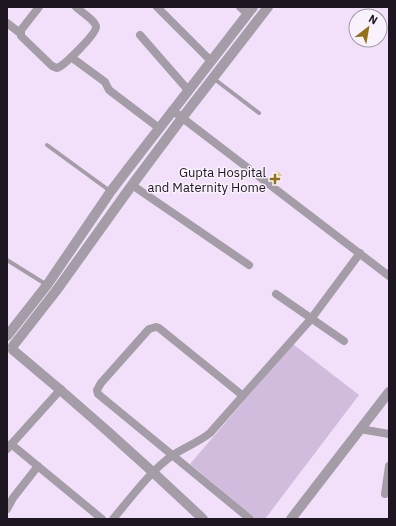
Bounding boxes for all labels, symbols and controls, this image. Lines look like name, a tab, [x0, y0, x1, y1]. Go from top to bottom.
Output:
north arrow	[348, 8, 388, 48]
text: N	[366, 11, 380, 27]
place label: Gupta Hospital and Maternity Home	[147, 164, 266, 196]
marker: Gupta Hospital and Maternity Home	[269, 173, 281, 185]

